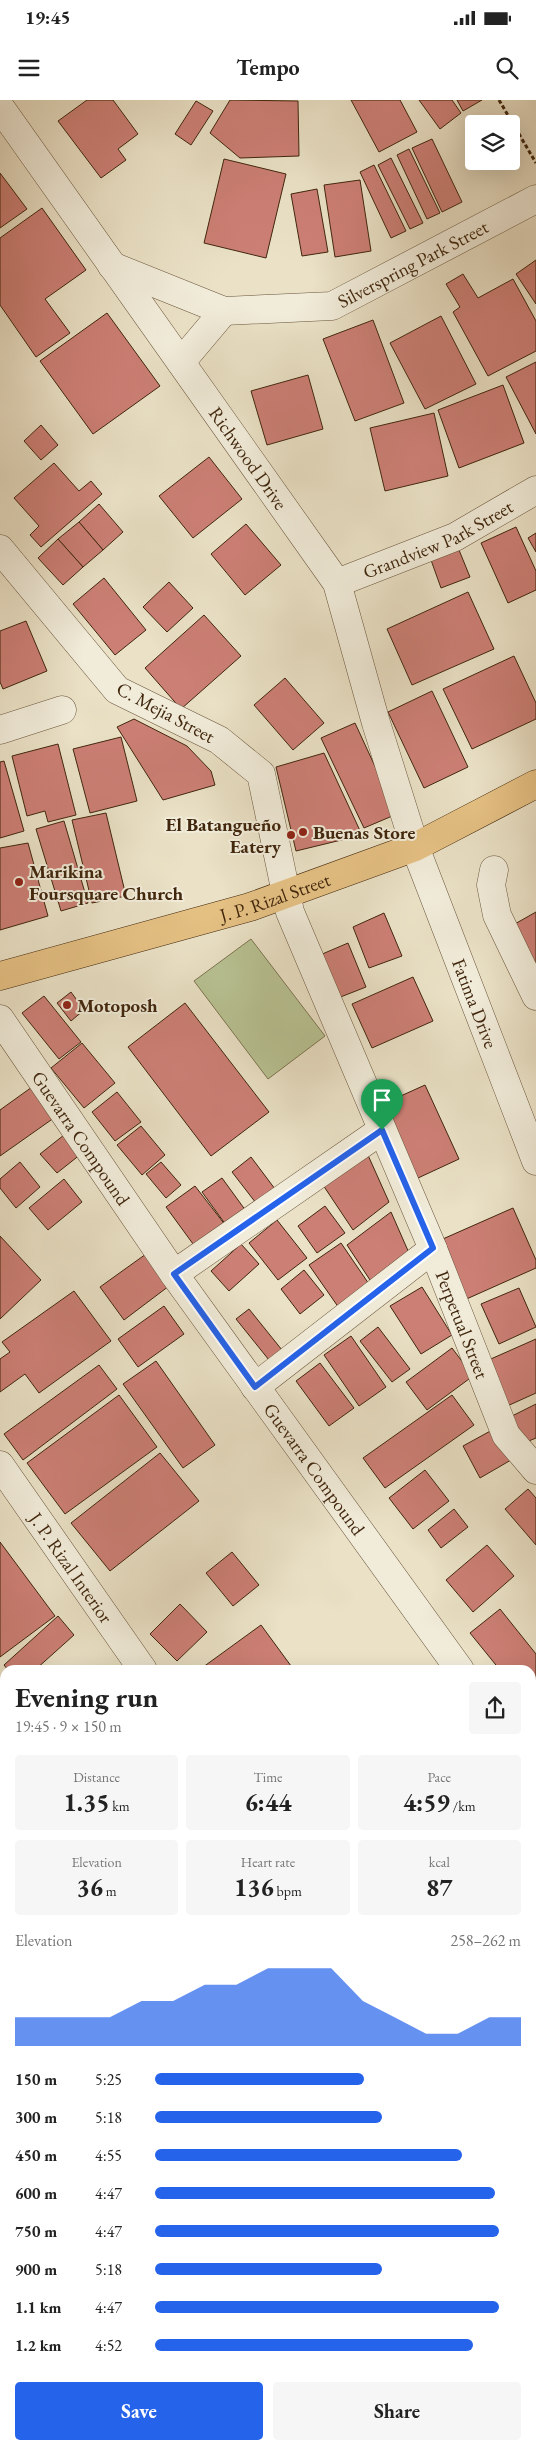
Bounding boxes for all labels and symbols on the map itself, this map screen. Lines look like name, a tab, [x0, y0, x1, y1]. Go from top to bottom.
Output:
street label: Silverspring Park Street	[333, 214, 493, 314]
street label: Richwood Drive	[203, 402, 293, 515]
street label: Grandview Park Street	[359, 494, 518, 585]
street label: C. Mejia Street	[112, 676, 219, 749]
place label: El Batangueño Eatery	[166, 812, 282, 859]
place label: Buenas Store	[313, 820, 415, 845]
marker: Buenas Store	[297, 826, 309, 838]
marker: El Batangueño Eatery	[285, 829, 297, 841]
place label: Marikina Foursquare Church	[29, 859, 183, 906]
street label: J. P. Rizal Street	[215, 867, 334, 928]
marker: Marikina Foursquare Church	[13, 876, 25, 888]
street label: Fatima Drive	[446, 955, 503, 1052]
place label: Motoposh	[77, 993, 158, 1018]
marker: Motoposh	[61, 999, 73, 1011]
street label: Guevarra Compound	[26, 1066, 136, 1211]
pin	[361, 1079, 403, 1130]
street label: Perpetual Street	[430, 1267, 495, 1382]
street label: Guevarra Compound	[258, 1398, 371, 1541]
street label: J. P. Rizal Interior	[23, 1506, 119, 1629]

